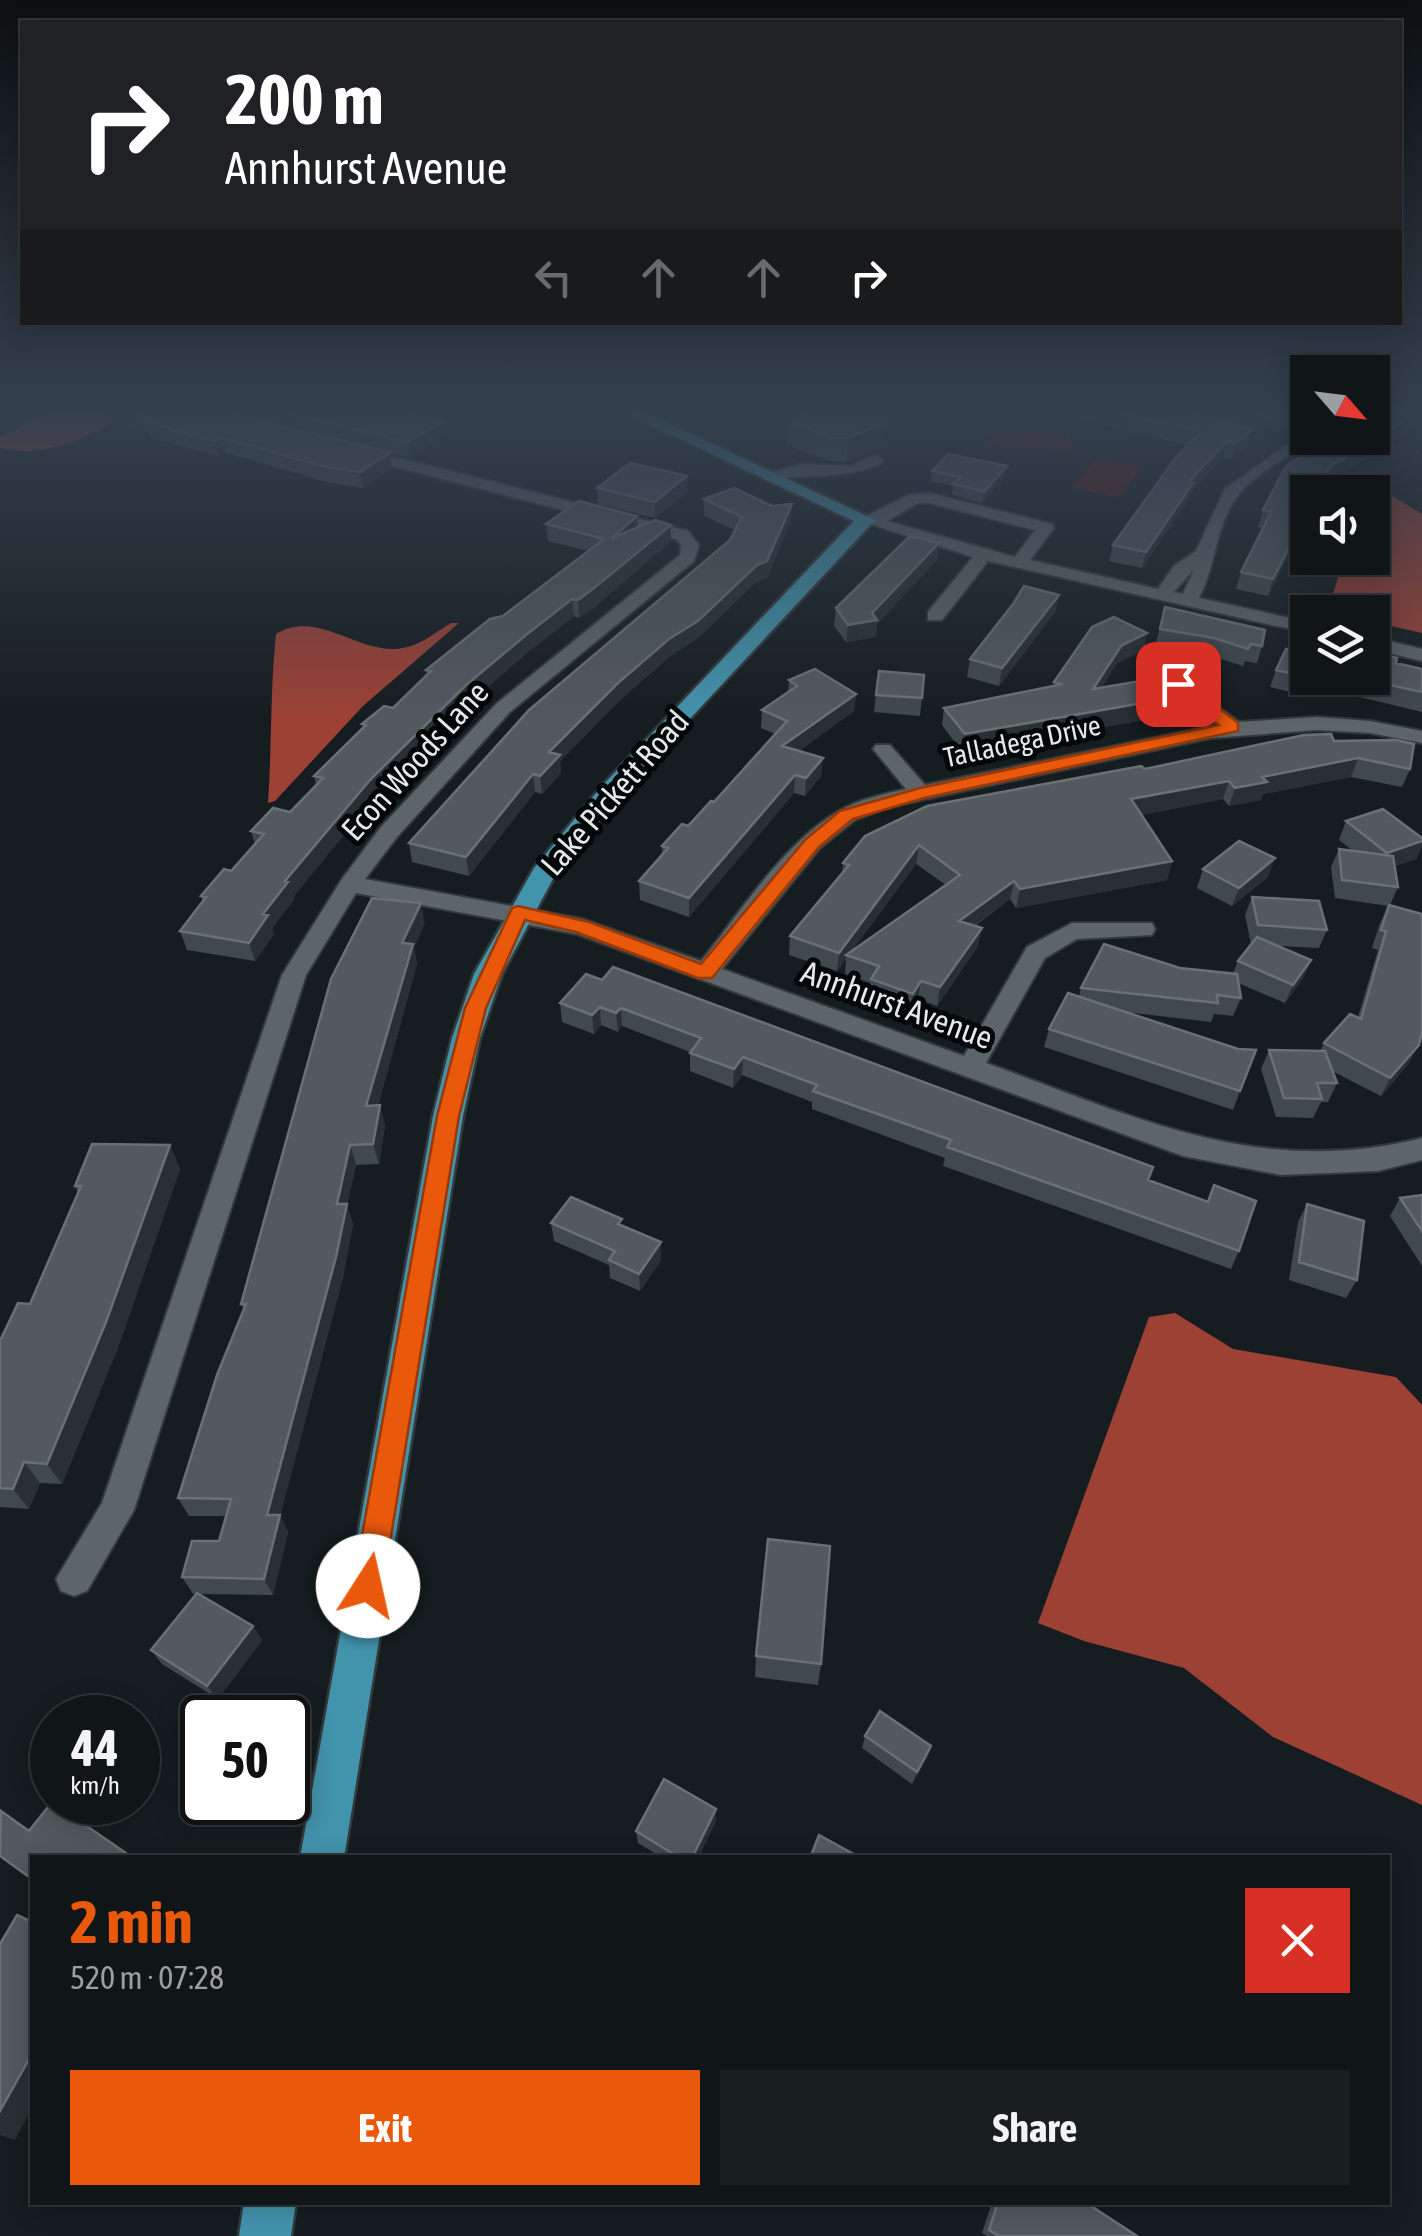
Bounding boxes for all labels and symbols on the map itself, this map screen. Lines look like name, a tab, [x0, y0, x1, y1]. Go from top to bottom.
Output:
north arrow	[1290, 355, 1390, 455]
pin	[1136, 642, 1221, 727]
street label: Econ Woods Lane	[334, 674, 496, 848]
street label: Lake Pickett Road	[533, 703, 696, 882]
street label: Talladega Drive	[940, 709, 1104, 773]
street label: Annhurst Avenue	[797, 953, 998, 1056]
position arrow	[316, 1534, 420, 1638]
speed limit sign: 50	[180, 1695, 310, 1825]

